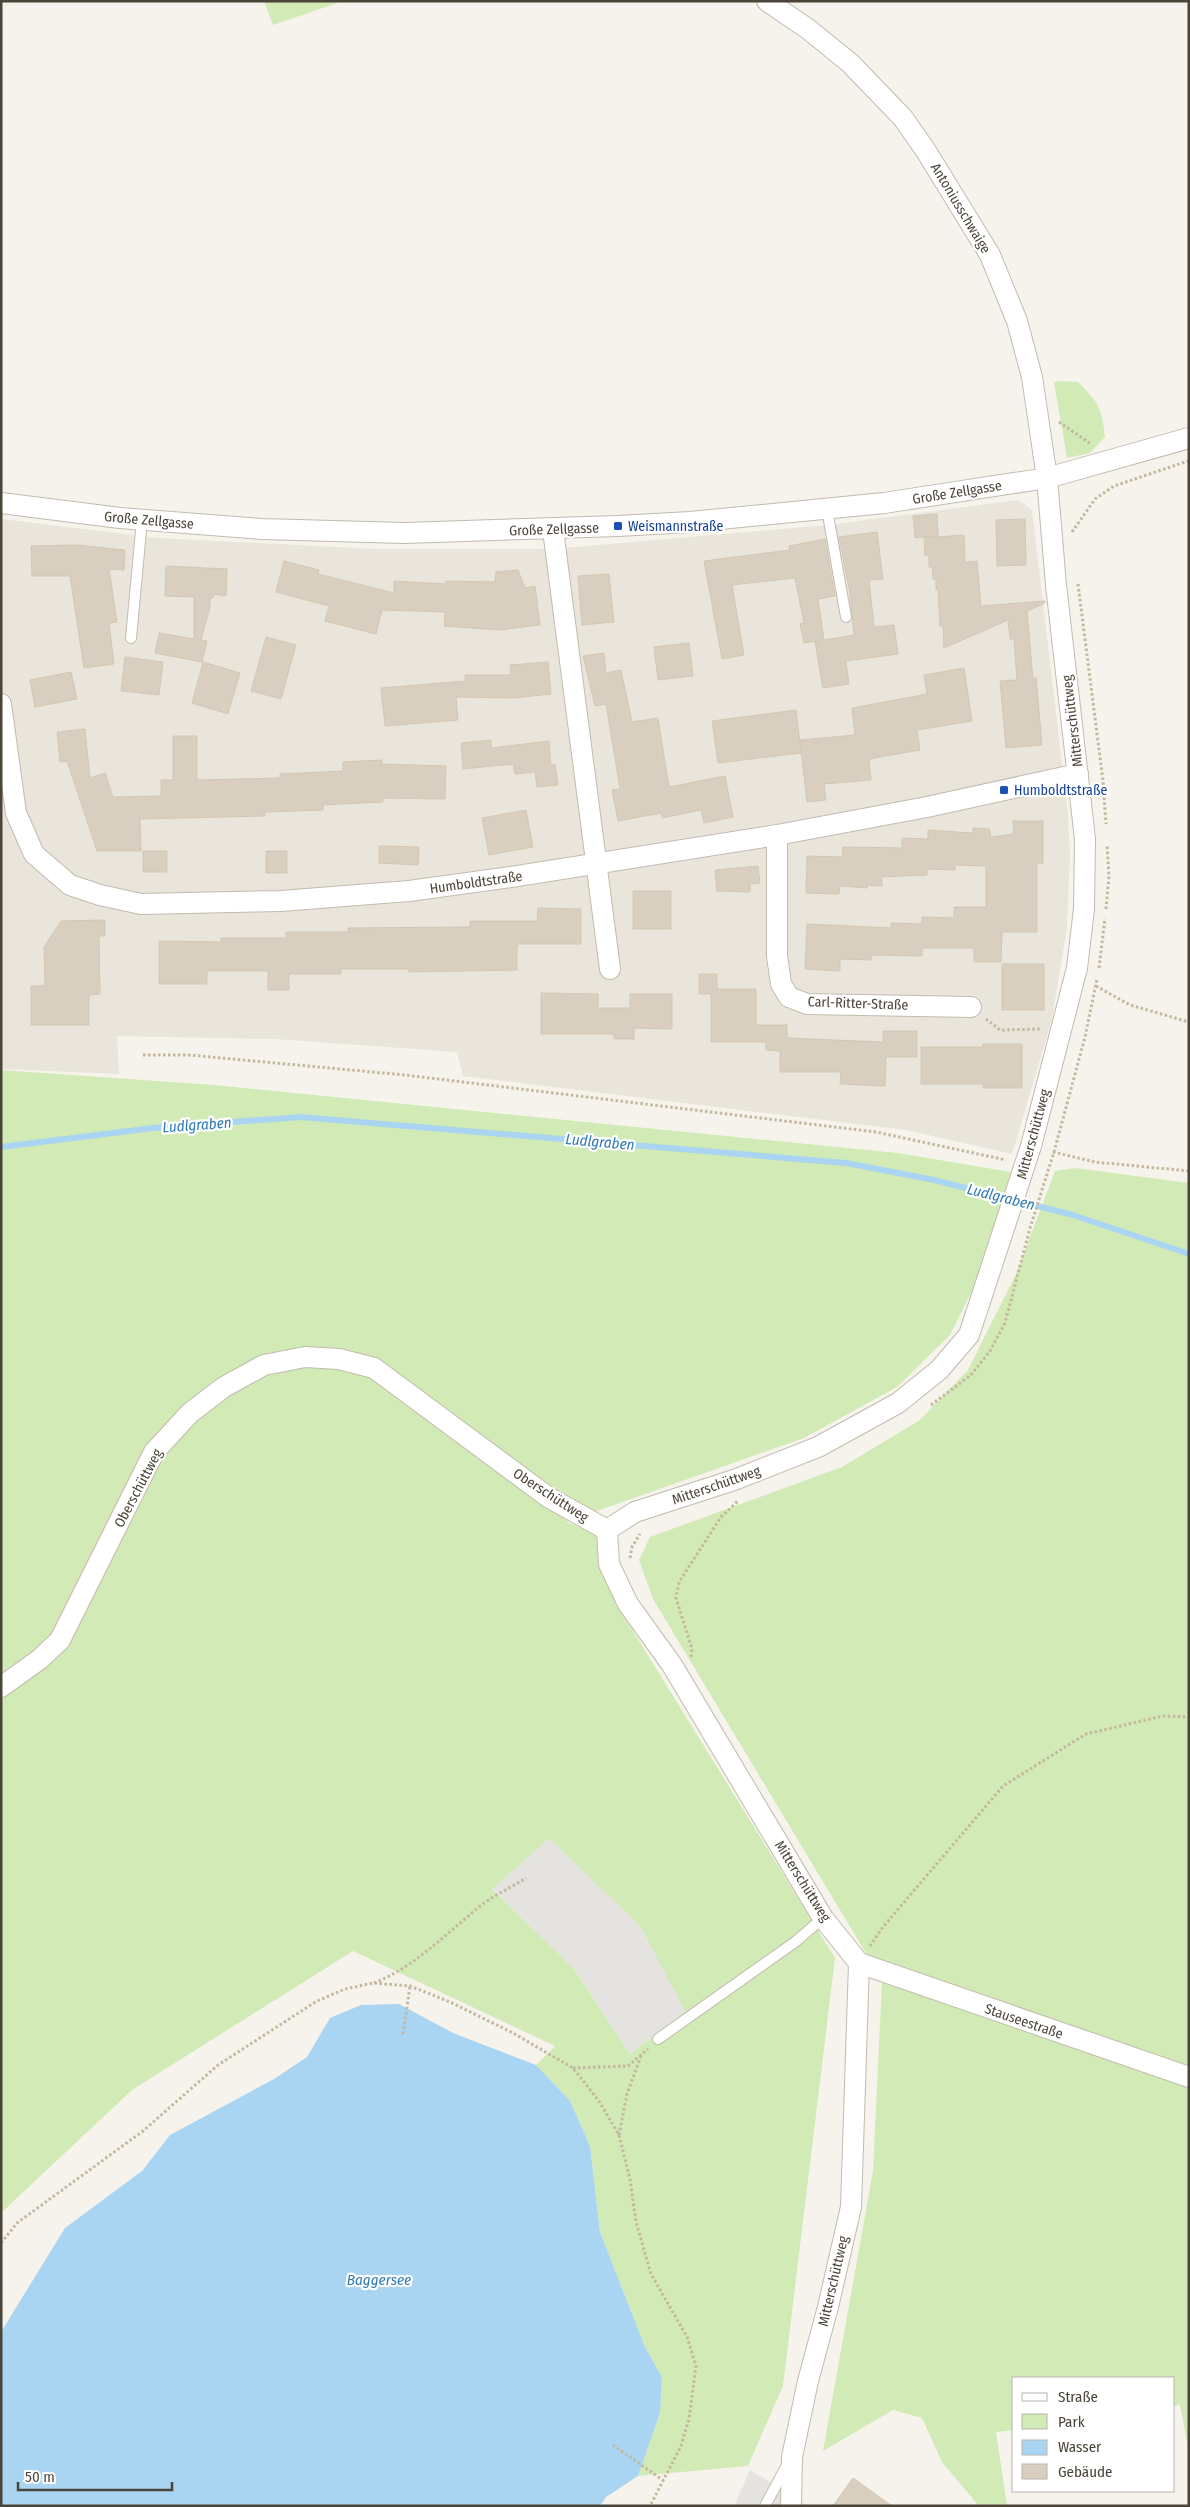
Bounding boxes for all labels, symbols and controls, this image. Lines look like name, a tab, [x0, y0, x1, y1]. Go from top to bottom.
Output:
street label: Antoniusschwaige	[927, 160, 994, 257]
street label: Große Zellgasse	[911, 477, 1003, 508]
street label: Große Zellgasse	[103, 508, 195, 533]
place label: Weismannstraße	[628, 518, 724, 535]
street label: Große Zellgasse	[509, 519, 599, 540]
marker: Weismannstraße	[612, 520, 624, 532]
street label: Mitterschüttweg	[1058, 674, 1087, 768]
place label: Humboldtstraße	[1014, 782, 1107, 799]
marker: Humboldtstraße	[998, 784, 1010, 796]
street label: Humboldtstraße	[429, 868, 524, 897]
street label: Carl-Ritter-Straße	[807, 993, 909, 1014]
street label: Mitterschüttweg	[1013, 1087, 1054, 1181]
water label: Ludlgraben	[162, 1114, 232, 1136]
water label: Ludlgraben	[565, 1130, 635, 1154]
water label: Ludlgraben	[965, 1180, 1037, 1214]
street label: Oberschüttweg	[111, 1446, 166, 1530]
street label: Mitterschüttweg	[670, 1462, 763, 1509]
street label: Oberschüttweg	[510, 1465, 592, 1526]
street label: Mitterschüttweg	[771, 1838, 835, 1925]
street label: Stauseestraße	[982, 2000, 1065, 2043]
street label: Mitterschüttweg	[815, 2234, 852, 2328]
water label: Baggersee	[347, 2271, 411, 2289]
legend	[1012, 2377, 1175, 2492]
text: Straße	[1058, 2388, 1098, 2406]
text: Park	[1058, 2413, 1085, 2431]
text: Wasser	[1058, 2438, 1102, 2456]
scale bar	[18, 2460, 171, 2492]
text: Gebäude	[1058, 2463, 1113, 2481]
text: 50 m	[25, 2468, 55, 2486]

